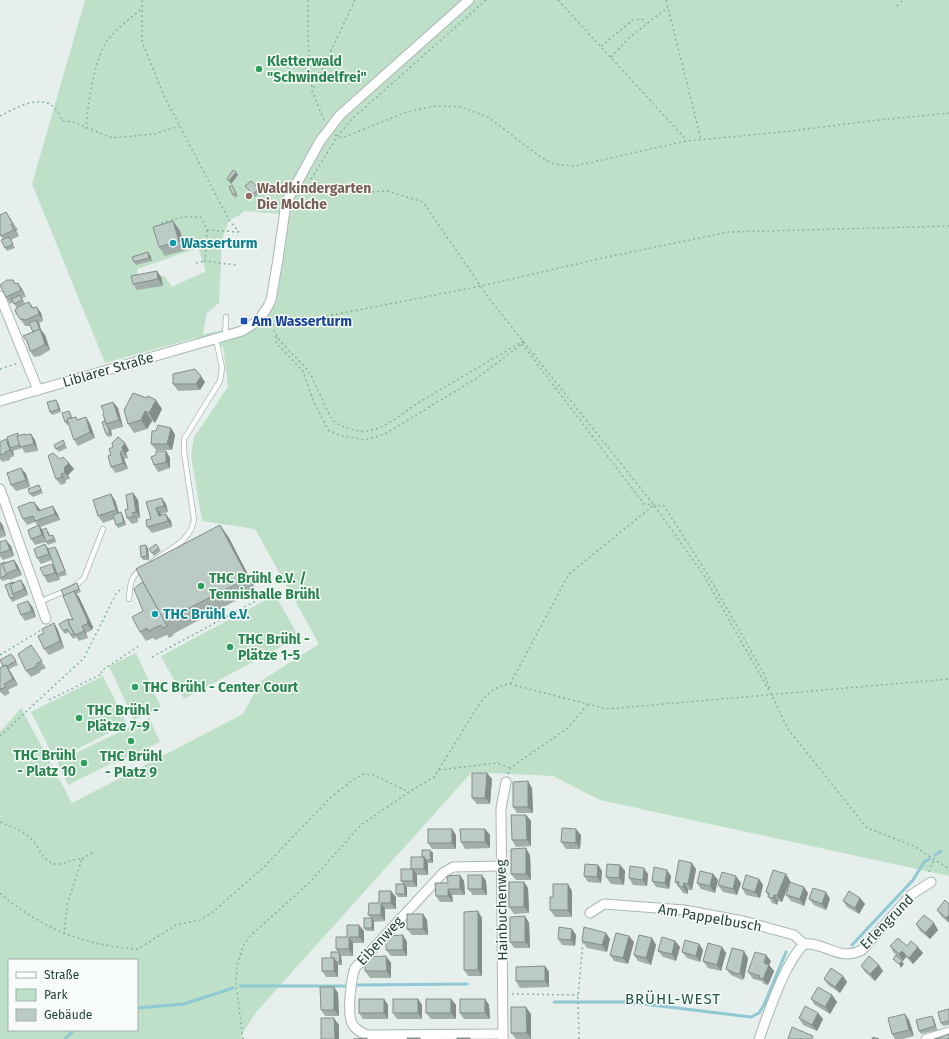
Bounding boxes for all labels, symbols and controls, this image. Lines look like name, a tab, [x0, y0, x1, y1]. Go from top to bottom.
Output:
place label: Kletterwald "Schwindelfrei"	[267, 53, 367, 86]
marker: Kletterwald "Schwindelfrei"	[254, 64, 264, 74]
place label: Waldkindergarten Die Molche	[257, 180, 371, 213]
marker: Waldkindergarten Die Molche	[244, 191, 254, 201]
place label: Wasserturm	[181, 235, 258, 252]
marker: Wasserturm	[168, 238, 178, 248]
place label: Am Wasserturm	[251, 313, 352, 330]
marker: Am Wasserturm	[239, 316, 249, 326]
street label: Liblarer Straße	[61, 349, 155, 391]
place label: THC Brühl e.V. / Tennishalle Brühl	[209, 570, 321, 603]
marker: THC Brühl e.V. / Tennishalle Brühl	[196, 581, 206, 591]
place label: THC Brühl e.V.	[163, 606, 250, 623]
marker: THC Brühl e.V.	[150, 609, 160, 619]
place label: THC Brühl - Plätze 1-5	[238, 631, 310, 664]
marker: THC Brühl - Plätze 1-5	[225, 642, 235, 652]
place label: THC Brühl - Center Court	[143, 679, 299, 696]
marker: THC Brühl - Center Court	[130, 682, 140, 692]
place label: THC Brühl - Plätze 7-9	[87, 702, 159, 735]
marker: THC Brühl - Plätze 7-9	[74, 713, 84, 723]
marker: THC Brühl - Platz 9	[126, 736, 136, 746]
place label: THC Brühl - Platz 10	[13, 747, 77, 780]
place label: THC Brühl - Platz 9	[100, 748, 163, 781]
marker: THC Brühl - Platz 10	[79, 758, 89, 768]
street label: Hainbuchenweg	[493, 858, 511, 961]
street label: Erlengrund	[857, 891, 917, 953]
street label: Am Pappelbusch	[657, 901, 763, 935]
street label: Eibenweg	[353, 913, 407, 969]
legend	[8, 959, 138, 1031]
text: Straße	[44, 968, 79, 982]
text: Park	[44, 988, 68, 1002]
district label: BRÜHL-WEST	[625, 990, 721, 1008]
text: Gebäude	[44, 1008, 92, 1022]

